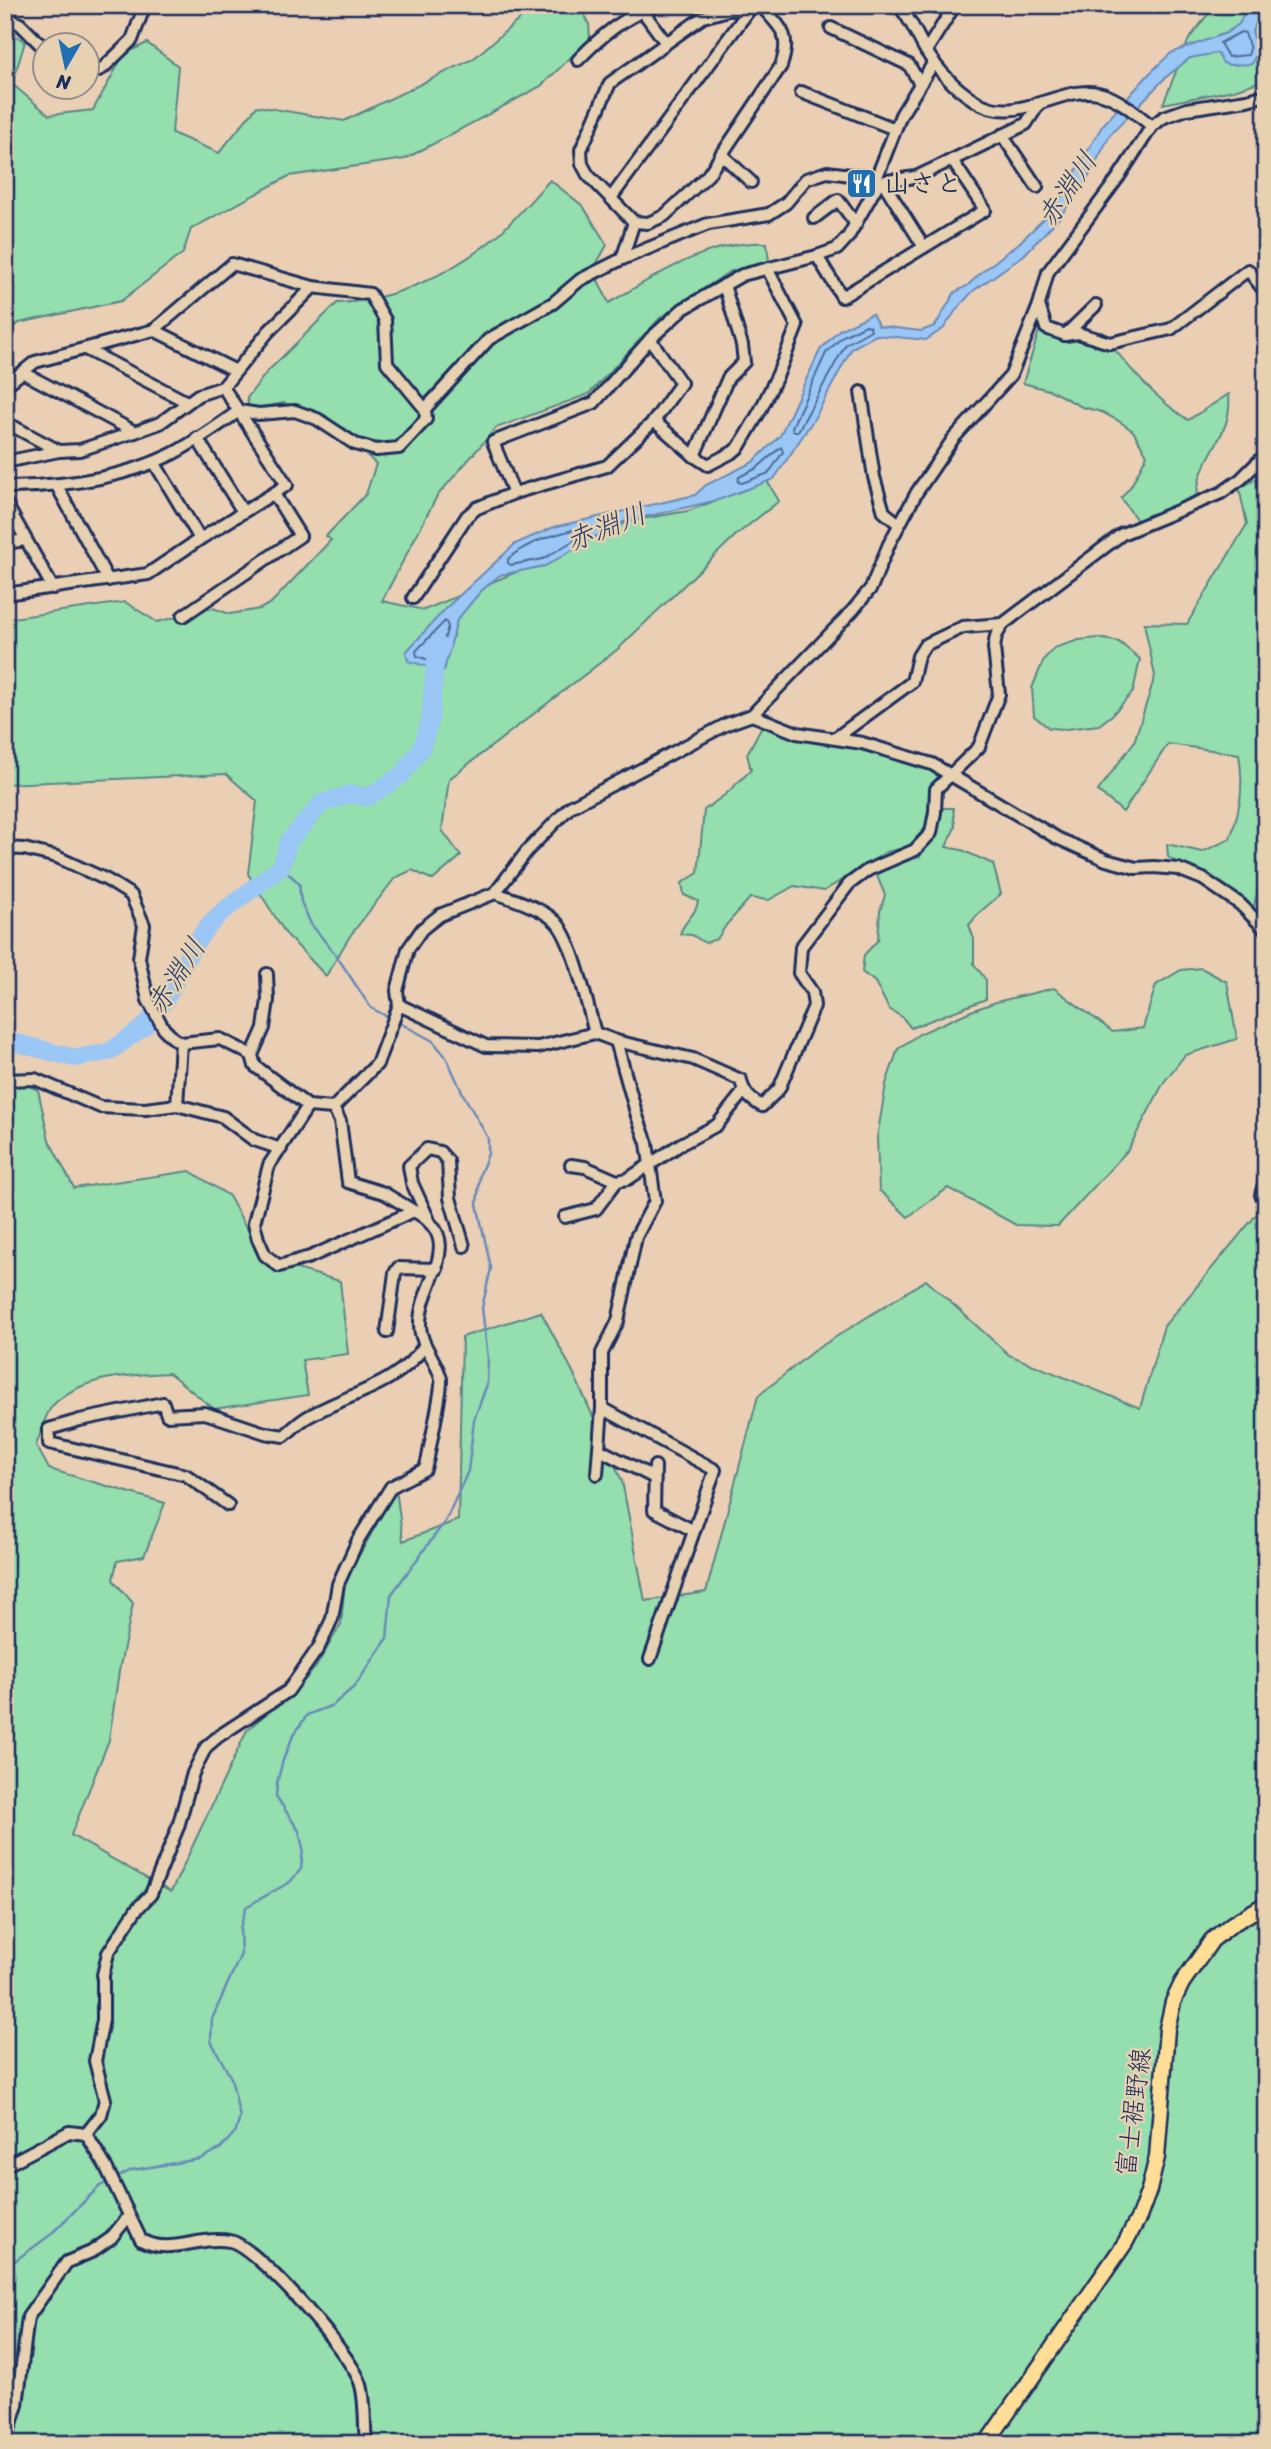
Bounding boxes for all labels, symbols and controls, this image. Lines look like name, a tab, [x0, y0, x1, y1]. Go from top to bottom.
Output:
north arrow	[32, 32, 102, 102]
text: N	[54, 65, 73, 100]
water label: 赤淵川	[1023, 140, 1111, 238]
place label: 山さと	[884, 160, 962, 206]
restaurant icon: 山さと	[844, 166, 878, 200]
water label: 赤淵川	[558, 489, 654, 565]
water label: 赤淵川	[133, 927, 219, 1025]
street label: 富士裾野線	[1102, 2045, 1164, 2179]

